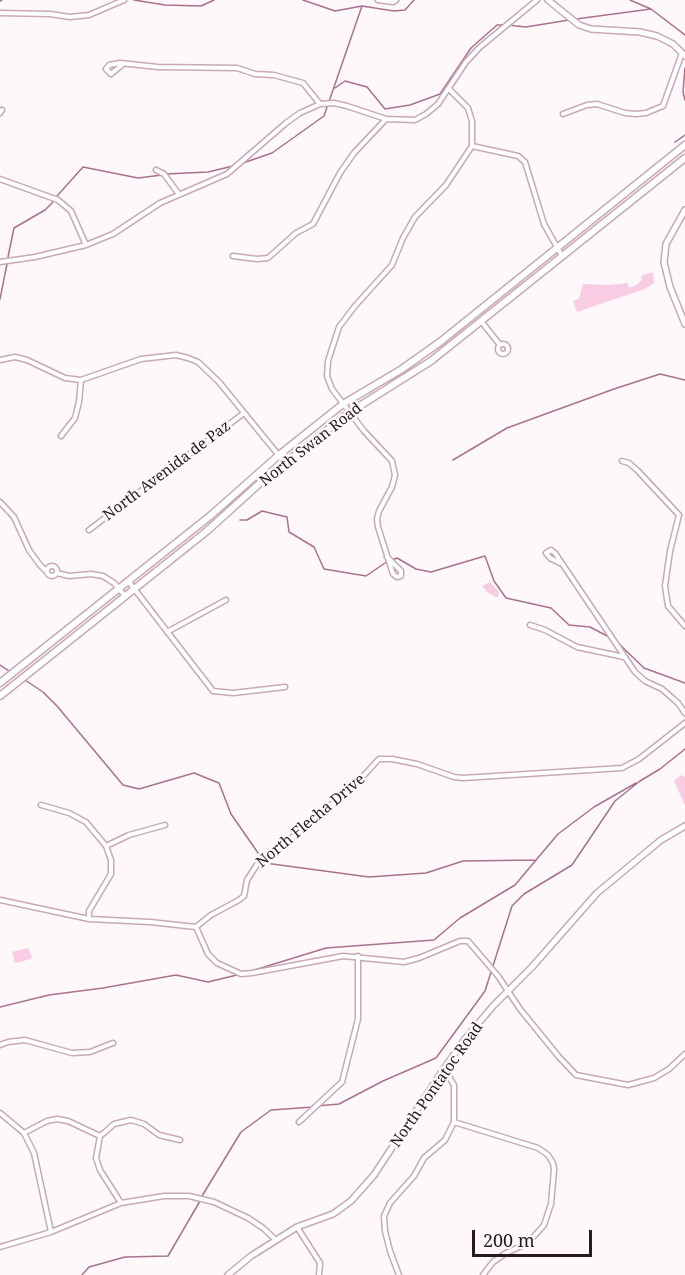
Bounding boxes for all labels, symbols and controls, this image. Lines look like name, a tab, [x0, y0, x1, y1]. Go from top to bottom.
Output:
street label: North Swan Road	[256, 399, 366, 491]
street label: North Avenida de Paz	[100, 417, 234, 525]
street label: North Flecha Drive	[253, 770, 369, 872]
street label: North Pontatoc Road	[387, 1019, 487, 1151]
scale bar	[475, 1218, 595, 1256]
text: 200 m	[483, 1228, 535, 1252]

